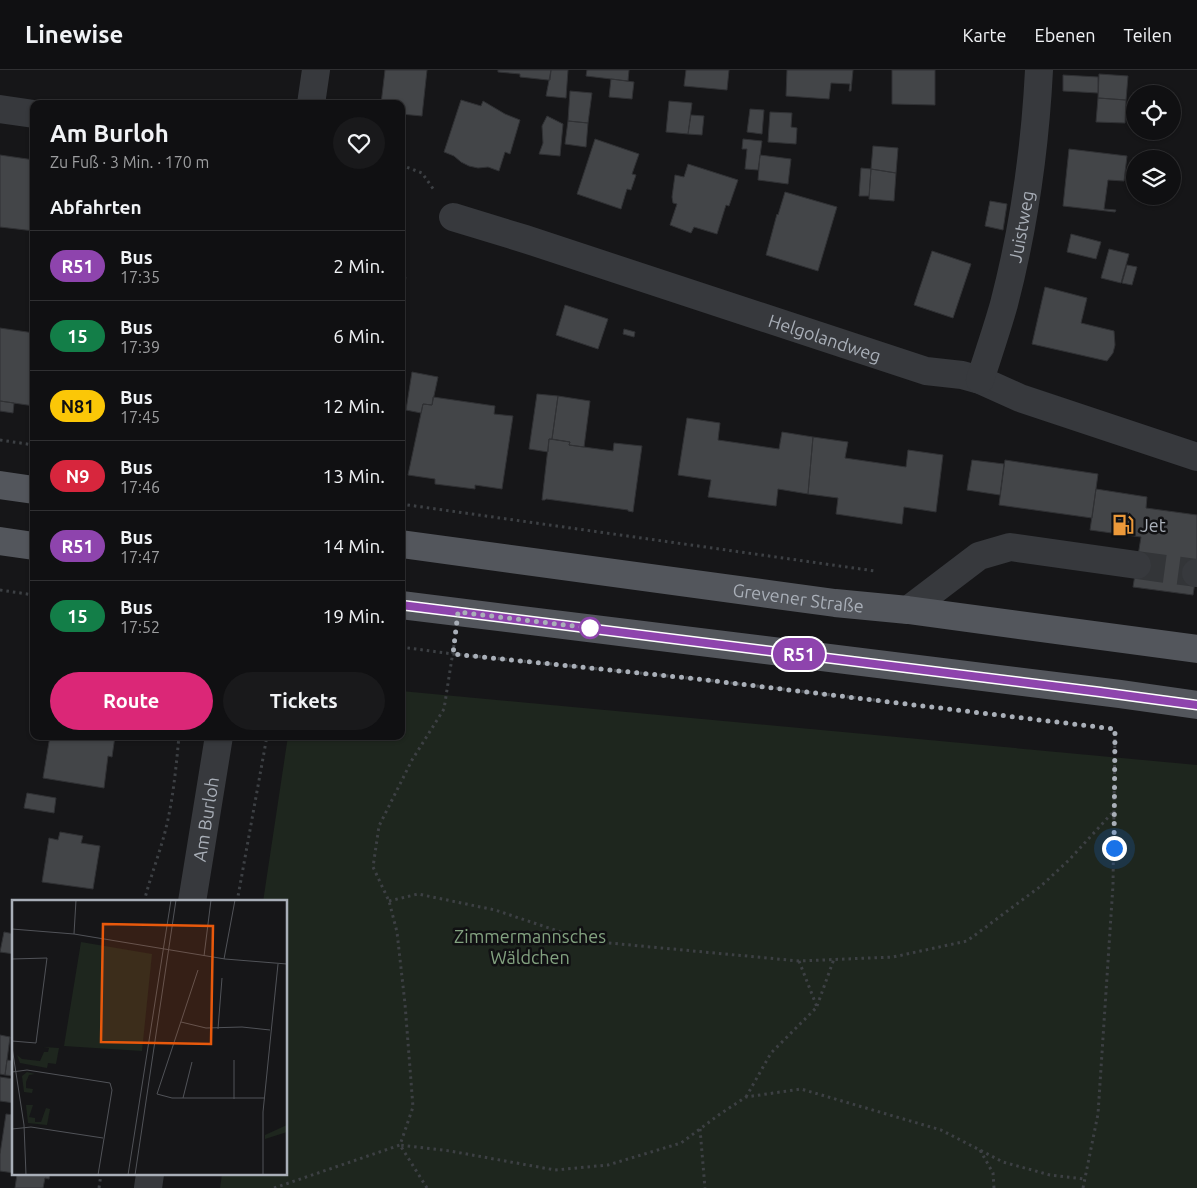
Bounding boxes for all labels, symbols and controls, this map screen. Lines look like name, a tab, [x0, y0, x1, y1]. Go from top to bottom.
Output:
text: Linewise	[25, 21, 123, 48]
text: Karte	[963, 25, 1007, 45]
text: Ebenen	[1035, 25, 1096, 45]
text: Teilen	[1124, 25, 1172, 45]
map controls	[1126, 85, 1181, 205]
button: locate	[1126, 85, 1181, 140]
button: heart	[333, 117, 385, 169]
text: Am Burloh	[50, 120, 169, 147]
button: layers	[1126, 150, 1181, 205]
text: Zu Fuß · 3 Min. · 170 m	[50, 153, 209, 171]
street label: Juistweg	[1004, 189, 1037, 264]
text: Abfahrten	[50, 196, 142, 218]
text: Bus	[120, 246, 153, 268]
text: 2 Min.	[333, 255, 385, 277]
text: R51	[61, 256, 94, 276]
text: 17:35	[120, 268, 160, 286]
street label: Helgolandweg	[766, 310, 884, 366]
text: Bus	[120, 316, 153, 338]
text: 6 Min.	[333, 325, 385, 347]
text: 15	[67, 326, 88, 346]
text: 17:39	[120, 338, 160, 356]
text: Bus	[120, 386, 153, 408]
text: 12 Min.	[323, 395, 385, 417]
text: N81	[61, 396, 94, 416]
text: 17:45	[120, 408, 160, 426]
text: Bus	[120, 456, 153, 478]
text: 13 Min.	[323, 465, 385, 487]
text: N9	[66, 466, 89, 486]
text: 17:46	[120, 478, 160, 496]
fuel station icon: Jet	[1110, 512, 1136, 538]
place label: Jet	[1140, 515, 1166, 535]
text: Bus	[120, 526, 153, 548]
text: 14 Min.	[323, 535, 385, 557]
text: R51	[61, 536, 94, 556]
text: 17:47	[120, 548, 160, 566]
street label: Grevener Straße	[732, 579, 865, 616]
text: Bus	[120, 596, 153, 618]
text: 19 Min.	[323, 605, 385, 627]
text: 15	[67, 606, 88, 626]
unlabelled marker	[579, 617, 601, 639]
text: 17:52	[120, 618, 160, 636]
line badge: R51	[770, 638, 828, 670]
text: R51	[783, 644, 815, 664]
button: Route	[50, 672, 213, 730]
button: Tickets	[223, 672, 385, 730]
street label: Am Burloh	[189, 775, 222, 863]
your location	[1102, 836, 1127, 861]
inset map	[12, 900, 288, 1176]
park label: Zimmermannsches Wäldchen	[454, 926, 606, 967]

